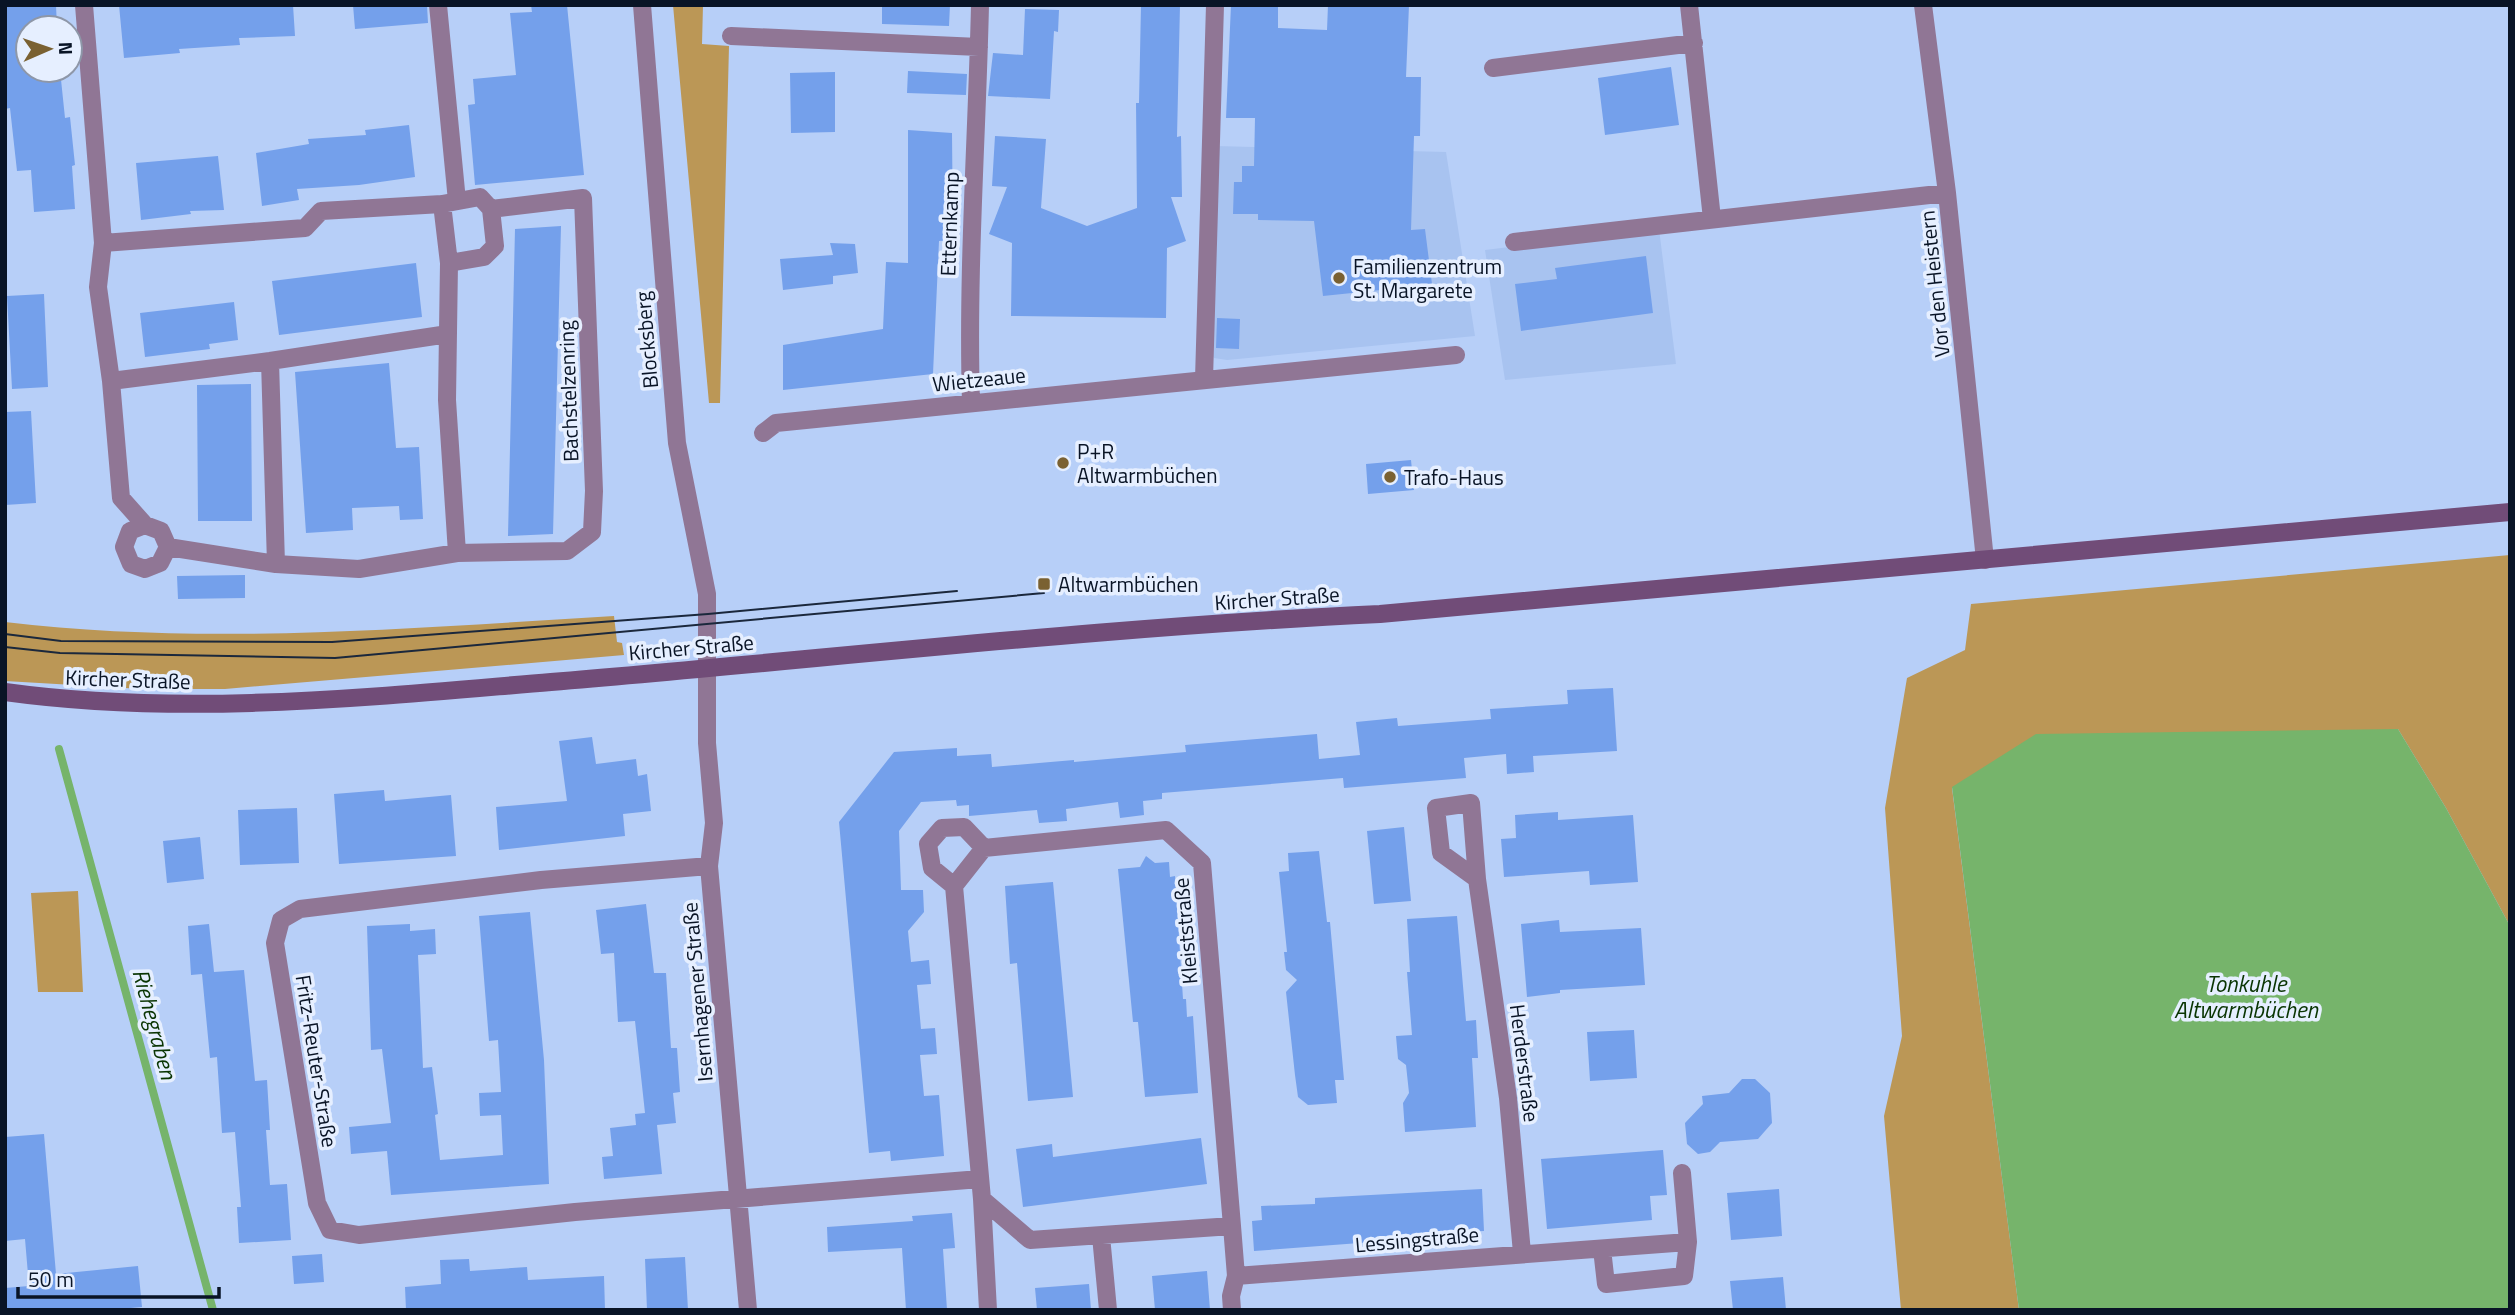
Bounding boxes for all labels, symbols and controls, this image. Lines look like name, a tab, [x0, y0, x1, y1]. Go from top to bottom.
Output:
north arrow	[14, 14, 84, 84]
text: N	[52, 41, 81, 55]
street label: Etternkamp	[931, 171, 967, 277]
street label: Vor den Heistern	[1910, 209, 1958, 359]
place label: Familienzentrum St. Margarete	[1353, 250, 1502, 306]
marker: Familienzentrum St. Margarete	[1331, 270, 1347, 286]
street label: Blocksberg	[626, 290, 666, 390]
street label: Bachstelzenring	[550, 319, 586, 462]
street label: Wietzeaue	[931, 358, 1027, 400]
place label: P+R Altwarmbüchen	[1077, 435, 1218, 491]
marker: P+R Altwarmbüchen	[1055, 455, 1071, 471]
place label: Trafo-Haus	[1404, 461, 1504, 493]
marker: Trafo-Haus	[1382, 469, 1398, 485]
place label: Altwarmbüchen	[1058, 568, 1199, 600]
marker: Altwarmbüchen	[1036, 576, 1052, 592]
street label: Kircher Straße	[1213, 578, 1341, 618]
street label: Kircher Straße	[627, 626, 755, 668]
street label: Kircher Straße	[65, 661, 191, 697]
street label: Kleiststraße	[1164, 876, 1206, 986]
street label: Isernhagener Straße	[673, 901, 721, 1083]
water label: Riehegraben	[123, 965, 187, 1084]
water label: Tonkuhle Altwarmbüchen	[2174, 966, 2319, 1027]
street label: Fritz-Reuter-Straße	[288, 972, 346, 1150]
street label: Herderstraße	[1502, 1002, 1548, 1124]
street label: Lessingstraße	[1354, 1218, 1480, 1260]
scale bar	[18, 1256, 219, 1300]
text: 50 m	[28, 1263, 74, 1295]

